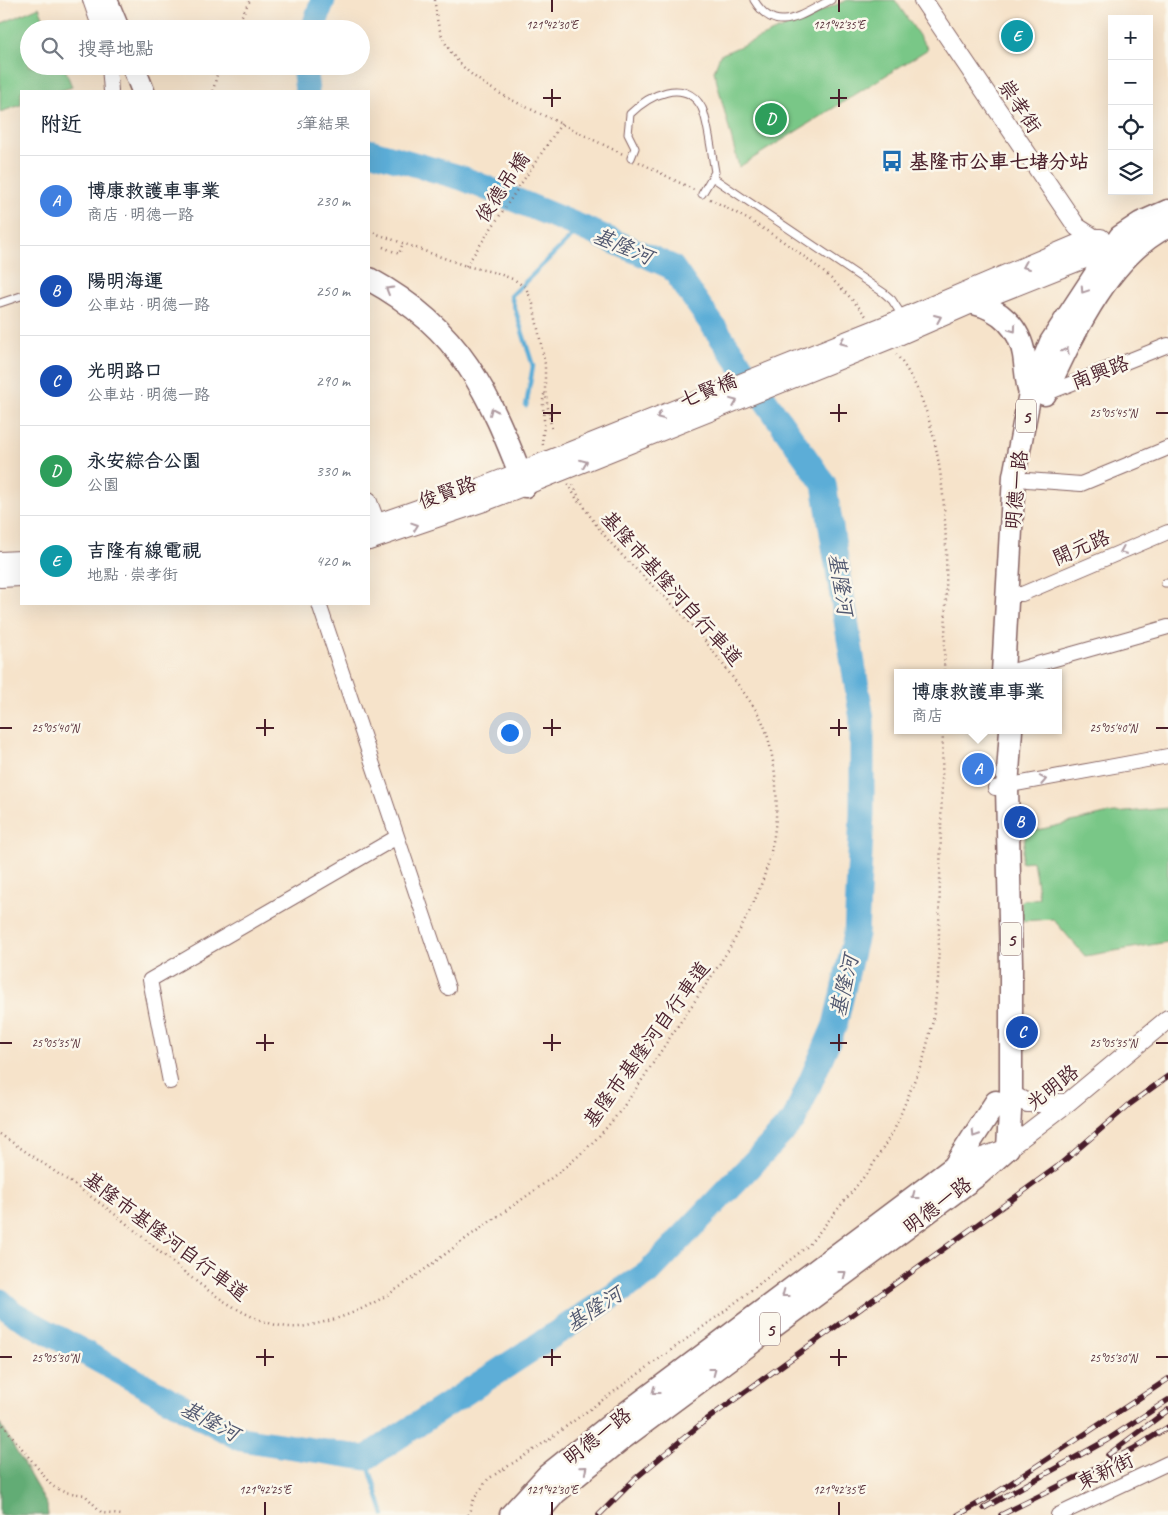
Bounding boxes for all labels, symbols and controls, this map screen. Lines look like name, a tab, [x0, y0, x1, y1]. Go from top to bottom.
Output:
map controls	[1108, 15, 1153, 195]
button: +	[1108, 15, 1153, 60]
text: 121°42'30"E	[526, 17, 580, 33]
text: 121°42'35"E	[813, 17, 867, 33]
pin: E	[1001, 17, 1033, 55]
search box	[20, 20, 370, 75]
icon: search	[38, 34, 66, 62]
text: 搜尋地點	[78, 37, 154, 61]
button: −	[1108, 60, 1153, 105]
street label: 崇孝街	[992, 74, 1047, 138]
pin: D	[755, 100, 787, 138]
button: locate	[1108, 105, 1153, 150]
text: 附近	[40, 111, 82, 137]
text: 5筆結果	[295, 114, 350, 134]
street label: 俊德吊橋	[470, 147, 535, 227]
bus stop icon: 基隆市公車七堵分站	[879, 148, 905, 174]
place label: 基隆市公車七堵分站	[909, 149, 1089, 174]
button: layers	[1108, 150, 1153, 195]
text: 博康救護車事業	[87, 179, 220, 203]
text: A	[52, 191, 60, 211]
text: 230 m	[316, 191, 350, 211]
text: 商店 · 明德一路	[87, 205, 194, 225]
water label: 基隆河	[589, 222, 660, 271]
one-way arrow	[1022, 260, 1031, 271]
text: 陽明海運	[87, 269, 163, 293]
text: B	[52, 281, 60, 301]
text: 250 m	[316, 281, 350, 301]
one-way arrow	[1081, 284, 1090, 293]
one-way arrow	[386, 287, 395, 297]
text: 公車站 · 明德一路	[87, 295, 210, 315]
one-way arrow	[933, 314, 942, 325]
one-way arrow	[1007, 323, 1016, 333]
one-way arrow	[839, 336, 848, 347]
one-way arrow	[1059, 347, 1070, 356]
street label: 南興路	[1068, 350, 1134, 395]
text: 光明路口	[87, 359, 163, 383]
street label: 七賢橋	[676, 368, 741, 413]
text: C	[52, 371, 60, 391]
text: 290 m	[316, 371, 350, 391]
text: 公車站 · 明德一路	[87, 385, 210, 405]
one-way arrow	[729, 398, 738, 408]
road number: 5	[1016, 400, 1036, 432]
text: 25°05'45"N	[1089, 405, 1138, 421]
one-way arrow	[489, 407, 500, 416]
one-way arrow	[656, 410, 664, 420]
street label: 明德一路	[1000, 448, 1033, 531]
text: 永安綜合公園	[87, 449, 201, 473]
one-way arrow	[579, 458, 588, 469]
text: D	[51, 461, 61, 481]
text: 330 m	[316, 461, 350, 481]
street label: 俊賢路	[415, 471, 481, 514]
text: 公園	[87, 475, 119, 495]
street label: 基隆市基隆河自行車道	[595, 506, 748, 671]
one-way arrow	[410, 522, 419, 532]
street label: 開元路	[1049, 524, 1115, 571]
text: 吉隆有線電視	[87, 539, 201, 563]
one-way arrow	[1119, 544, 1128, 555]
text: E	[52, 551, 60, 571]
text: 420 m	[316, 551, 350, 571]
water label: 基隆河	[823, 551, 859, 620]
text: 地點 · 崇孝街	[87, 565, 178, 585]
popup	[894, 669, 1062, 734]
text: 博康救護車事業	[911, 680, 1045, 704]
text: 商店	[911, 706, 944, 726]
text: 25°05'40"N	[31, 720, 80, 736]
your location	[497, 720, 523, 746]
text: 25°05'40"N	[1089, 720, 1138, 736]
pin: A	[962, 750, 994, 788]
one-way arrow	[1039, 775, 1047, 786]
pin: B	[1004, 803, 1036, 841]
road number: 5	[1001, 922, 1021, 956]
water label: 基隆河	[824, 949, 864, 1020]
street label: 基隆市基隆河自行車道	[578, 956, 715, 1133]
pin: C	[1006, 1013, 1038, 1051]
text: 25°05'35"N	[31, 1035, 80, 1051]
text: 25°05'35"N	[1089, 1035, 1138, 1051]
street label: 光明路	[1021, 1058, 1084, 1116]
one-way arrow	[972, 1129, 981, 1138]
street label: 基隆市基隆河自行車道	[78, 1166, 253, 1307]
street label: 明德一路	[898, 1171, 978, 1239]
one-way arrow	[912, 1191, 921, 1199]
one-way arrow	[837, 1271, 847, 1280]
water label: 基隆河	[561, 1279, 630, 1337]
one-way arrow	[781, 1288, 791, 1297]
road number: 5	[760, 1312, 780, 1346]
text: 25°05'30"N	[31, 1350, 80, 1366]
text: 25°05'30"N	[1089, 1350, 1138, 1366]
one-way arrow	[707, 1368, 717, 1377]
one-way arrow	[652, 1386, 661, 1394]
water label: 基隆河	[176, 1395, 247, 1449]
street label: 明德一路	[558, 1401, 637, 1471]
street label: 東新街	[1073, 1447, 1138, 1495]
one-way arrow	[578, 1466, 587, 1475]
text: 121°42'25"E	[239, 1482, 293, 1498]
text: 121°42'30"E	[526, 1482, 580, 1498]
text: 121°42'35"E	[813, 1482, 867, 1498]

